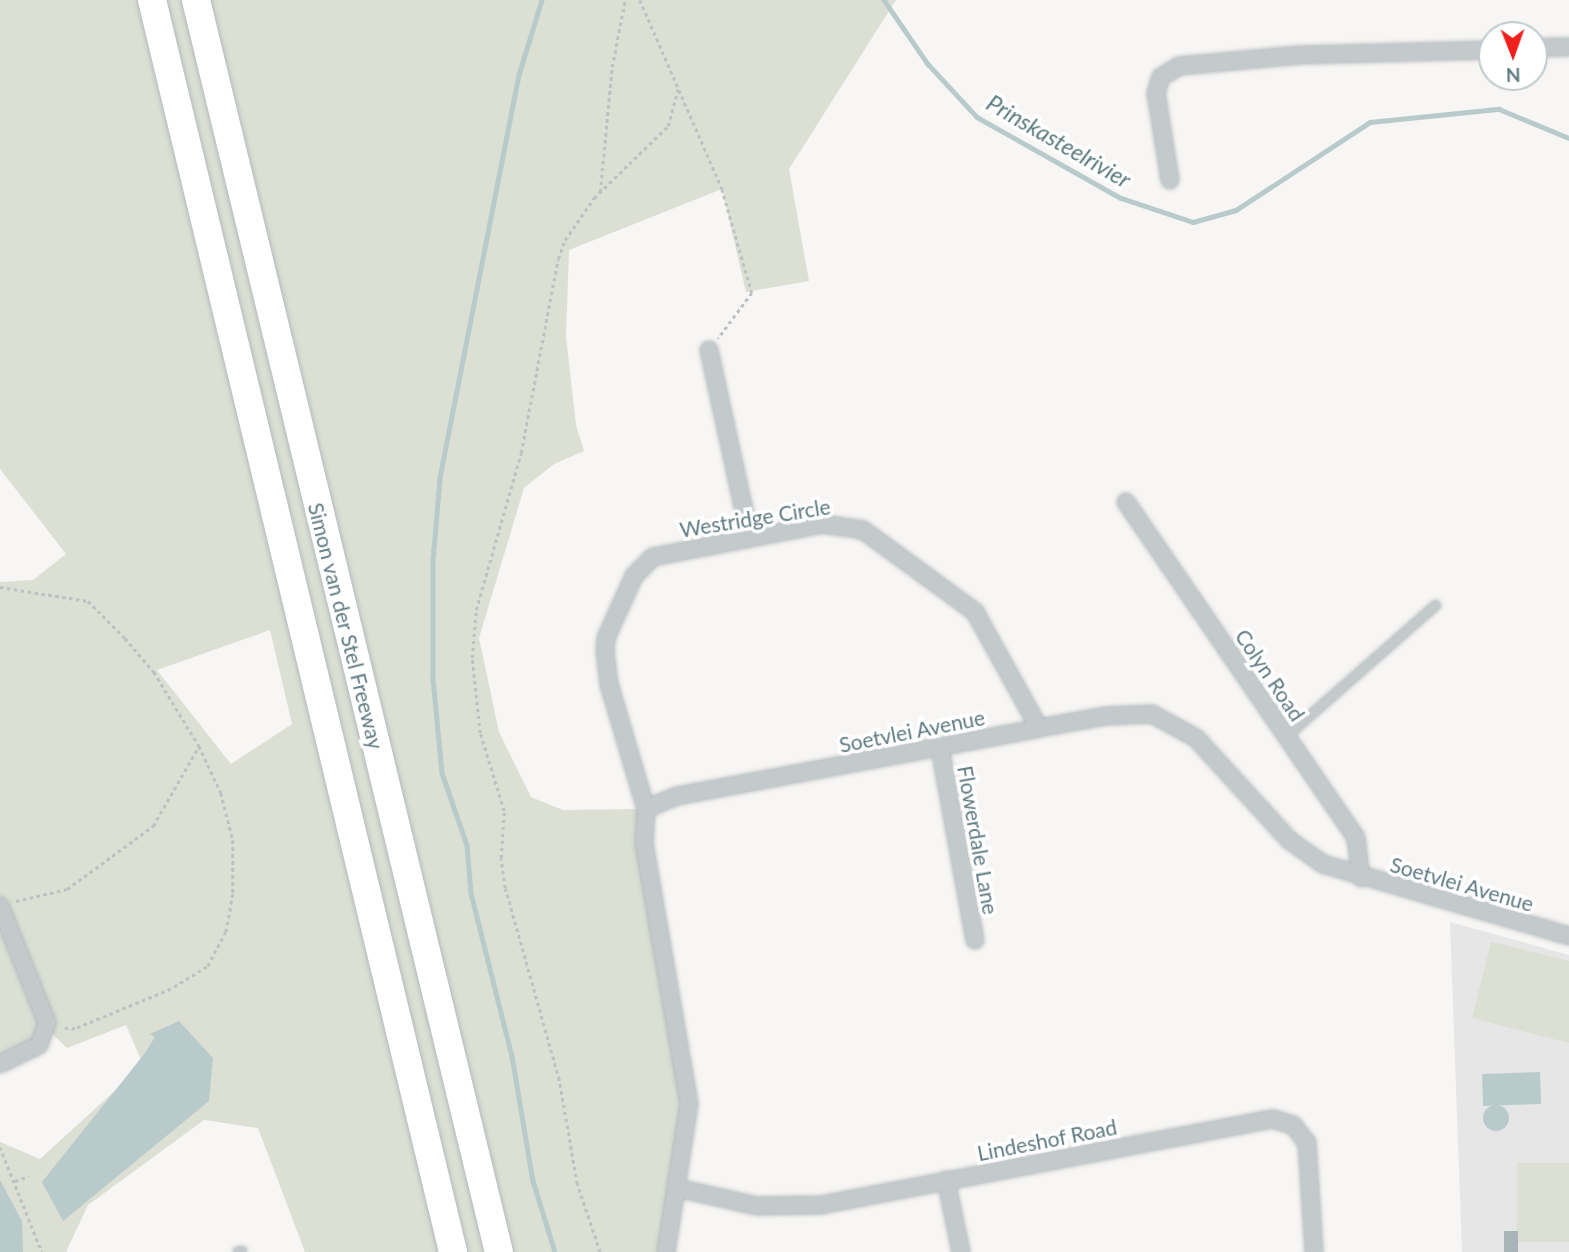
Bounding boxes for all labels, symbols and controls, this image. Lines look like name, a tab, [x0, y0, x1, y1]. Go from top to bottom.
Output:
north arrow	[1478, 21, 1548, 91]
text: N	[1506, 64, 1521, 87]
water label: Prinskasteelrivier	[982, 89, 1136, 193]
street label: Westridge Circle	[678, 494, 832, 542]
street label: Simon van der Stel Freeway	[303, 500, 389, 752]
street label: Colyn Road	[1230, 624, 1310, 726]
street label: Soetvlei Avenue	[837, 704, 987, 758]
street label: Flowerdale Lane	[953, 764, 1003, 916]
street label: Soetvlei Avenue	[1387, 851, 1537, 917]
street label: Lindeshof Road	[975, 1114, 1119, 1166]

